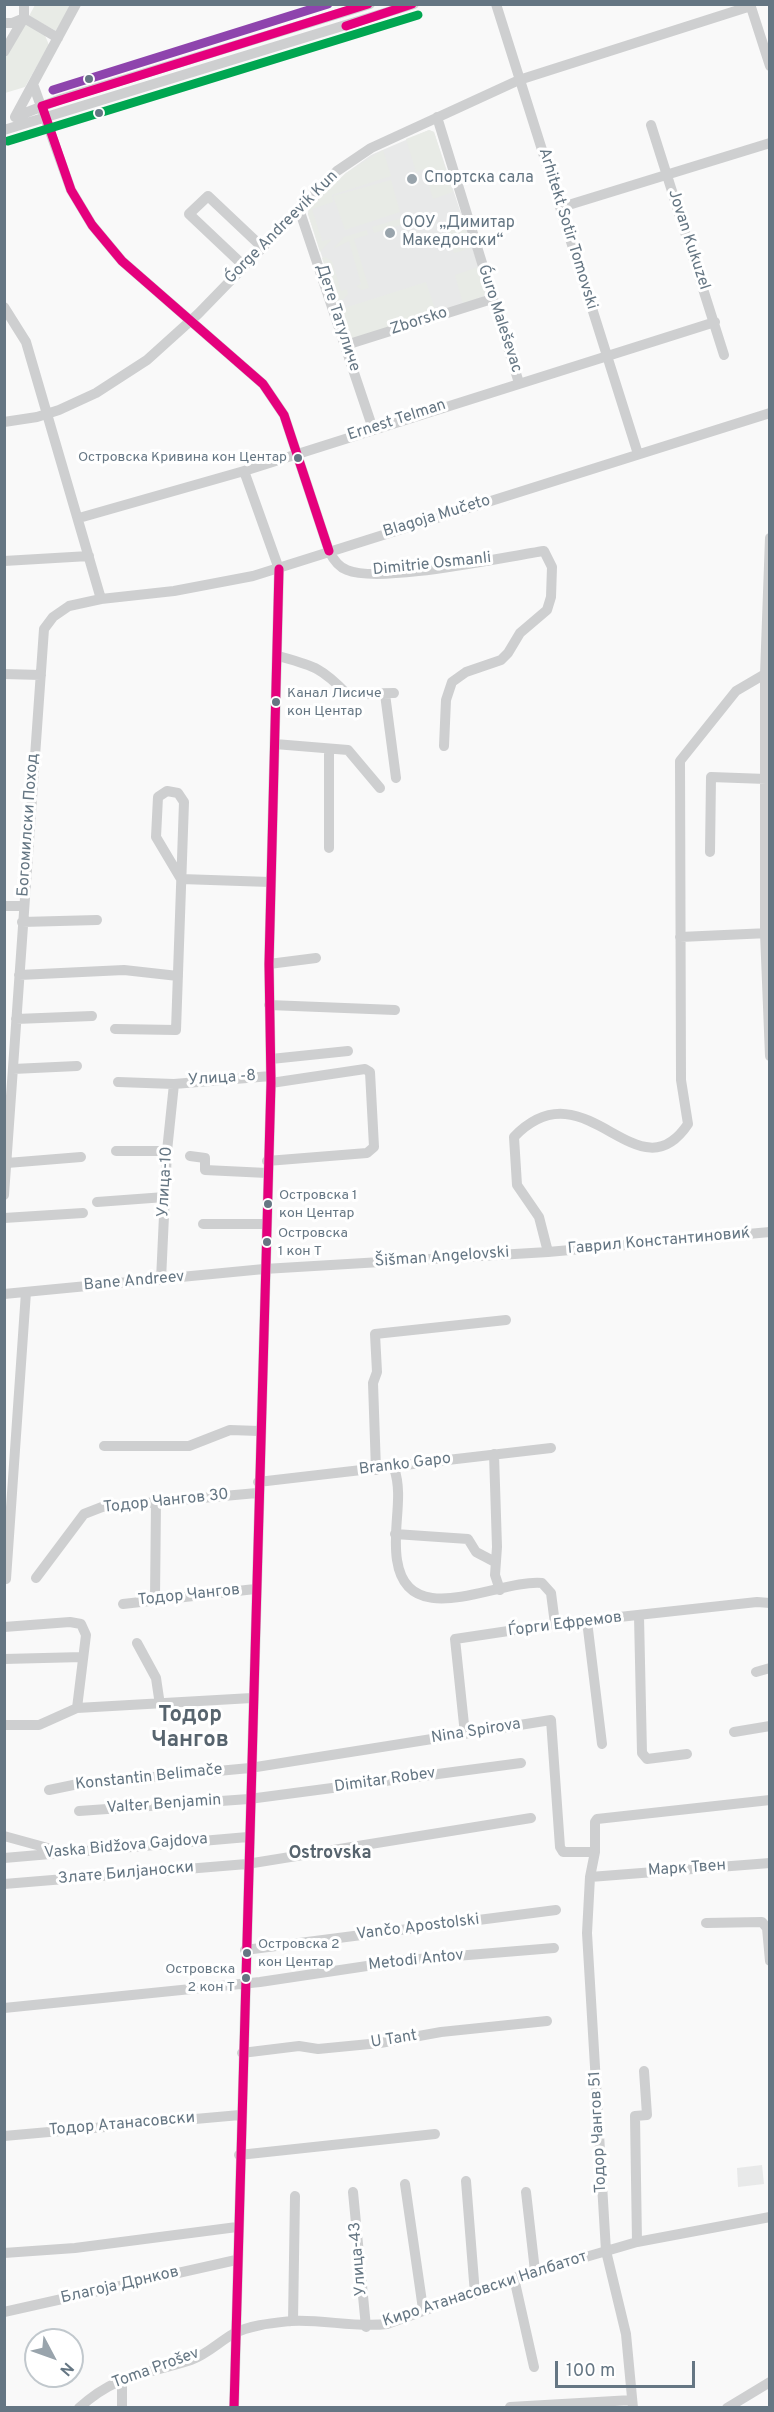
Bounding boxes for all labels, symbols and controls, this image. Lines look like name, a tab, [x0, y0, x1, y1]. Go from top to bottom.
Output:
unlabelled marker	[83, 73, 95, 85]
unlabelled marker	[93, 107, 105, 119]
street label: Arhitekt Sotir Tomovski	[533, 146, 601, 312]
street label: Ǵorge Andreeviḱ Kun	[221, 167, 343, 289]
place label: Спортска сала	[424, 169, 534, 189]
marker: Спортска сала	[405, 172, 419, 186]
street label: Jovan Kukuzel	[663, 187, 713, 293]
place label: ООУ „Димитар Македонски“	[402, 214, 515, 252]
marker: ООУ „Димитар Македонски“	[383, 226, 397, 240]
street label: Дете Татуличе	[311, 262, 363, 374]
street label: Ǵuro Maleševac	[473, 263, 525, 375]
street label: Zborsko	[388, 304, 450, 340]
street label: Ernest Telman	[345, 396, 449, 446]
place label: Островска Кривина кон Центар	[78, 450, 287, 466]
marker: Островска Кривина кон Центар	[292, 452, 304, 464]
street label: Blagoja Mučeto	[381, 492, 493, 542]
street label: Dimitrie Osmanli	[372, 549, 492, 581]
place label: Канал Лисиче кон Центар	[287, 686, 381, 718]
marker: Канал Лисиче кон Центар	[270, 696, 282, 708]
street label: Богомилски Поход	[14, 753, 44, 897]
street label: Улица -8	[187, 1067, 257, 1091]
street label: Улица-10	[155, 1146, 177, 1218]
place label: Островска 1 кон Центар	[279, 1188, 357, 1220]
marker: Островска 1 кон Центар	[262, 1198, 274, 1210]
street label: Гаврил Константиновиќ	[567, 1224, 751, 1260]
place label: Островска 1 кон T	[278, 1226, 348, 1258]
marker: Островска 1 кон T	[261, 1236, 273, 1248]
street label: Šišman Angelovski	[374, 1244, 510, 1272]
street label: Bane Andreev	[83, 1268, 185, 1296]
street label: Branko Gapo	[358, 1450, 452, 1480]
street label: Тодор Чангов 30	[102, 1486, 230, 1518]
street label: Тодор Чангов	[137, 1581, 241, 1611]
street label: Ѓорги Ефремов	[507, 1608, 623, 1642]
district label: Тодор Чангов	[151, 1704, 229, 1756]
street label: Nina Spirova	[430, 1715, 522, 1749]
street label: Konstantin Belimače	[74, 1761, 224, 1795]
street label: Dimitar Robev	[333, 1764, 437, 1798]
street label: Valter Benjamin	[106, 1791, 222, 1819]
street label: Vaska Bidžova Gajdova	[43, 1830, 209, 1864]
district label: Ostrovska	[289, 1843, 371, 1865]
street label: Марк Твен	[647, 1857, 727, 1881]
street label: Злате Билјаноски	[57, 1858, 195, 1890]
street label: Vančo Apostolski	[356, 1911, 480, 1945]
place label: Островска 2 кон Центар	[258, 1937, 340, 1970]
street label: Metodi Antov	[367, 1946, 465, 1976]
marker: Островска 2 кон Центар	[241, 1947, 253, 1959]
place label: Островска 2 кон T	[165, 1962, 235, 1994]
marker: Островска 2 кон T	[240, 1972, 252, 1984]
street label: U Tant	[370, 2027, 418, 2053]
street label: Тодор Чангов 51	[586, 2070, 612, 2194]
street label: Тодор Атанасовски	[48, 2109, 196, 2141]
street label: Улица-43	[346, 2221, 372, 2297]
street label: Киро Атанасовски Налбатот	[380, 2248, 590, 2332]
street label: Благоја Дрнков	[59, 2263, 181, 2309]
north arrow	[24, 2328, 84, 2388]
street label: Toma Prošev	[110, 2344, 202, 2394]
scale bar	[558, 2349, 698, 2387]
text: N	[55, 2358, 77, 2379]
text: 100 m	[566, 2360, 615, 2383]

